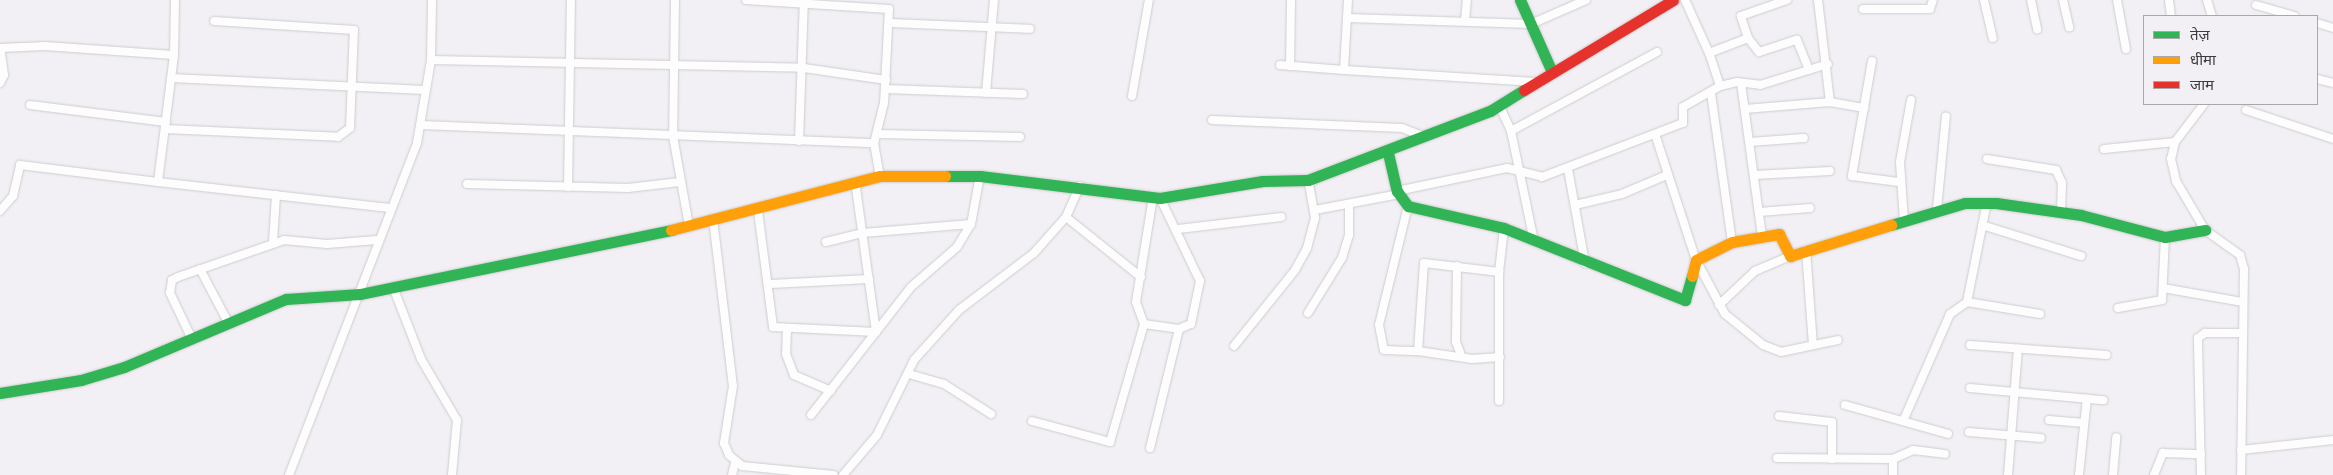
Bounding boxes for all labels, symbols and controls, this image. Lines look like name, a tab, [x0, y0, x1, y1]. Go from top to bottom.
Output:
legend	[2143, 15, 2318, 105]
text: तेज़	[2190, 24, 2210, 45]
text: धीमा	[2190, 49, 2216, 70]
text: जाम	[2190, 74, 2214, 95]

